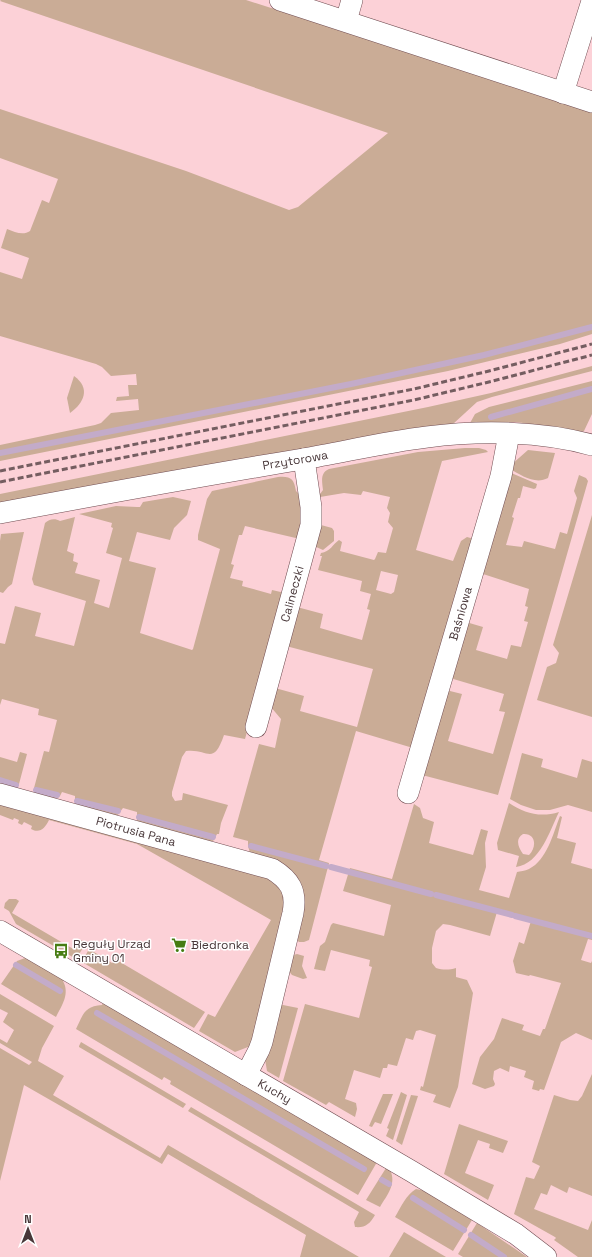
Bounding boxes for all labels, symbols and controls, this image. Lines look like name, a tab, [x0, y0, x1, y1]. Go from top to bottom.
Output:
street label: Przytorowa	[261, 447, 329, 474]
street label: Calineczki	[277, 564, 308, 624]
street label: Baśniowa	[445, 585, 476, 642]
street label: Piotrusia Pana	[94, 813, 178, 850]
place label: Reguły Urząd Gminy 01	[73, 936, 151, 966]
supermarket icon: Biedronka	[170, 936, 188, 954]
place label: Biedronka	[191, 937, 249, 953]
bus stop icon: Reguły Urząd Gminy 01	[52, 942, 70, 960]
street label: Kuchy	[255, 1075, 294, 1107]
north arrow	[8, 1209, 48, 1249]
text: N	[24, 1212, 32, 1226]

